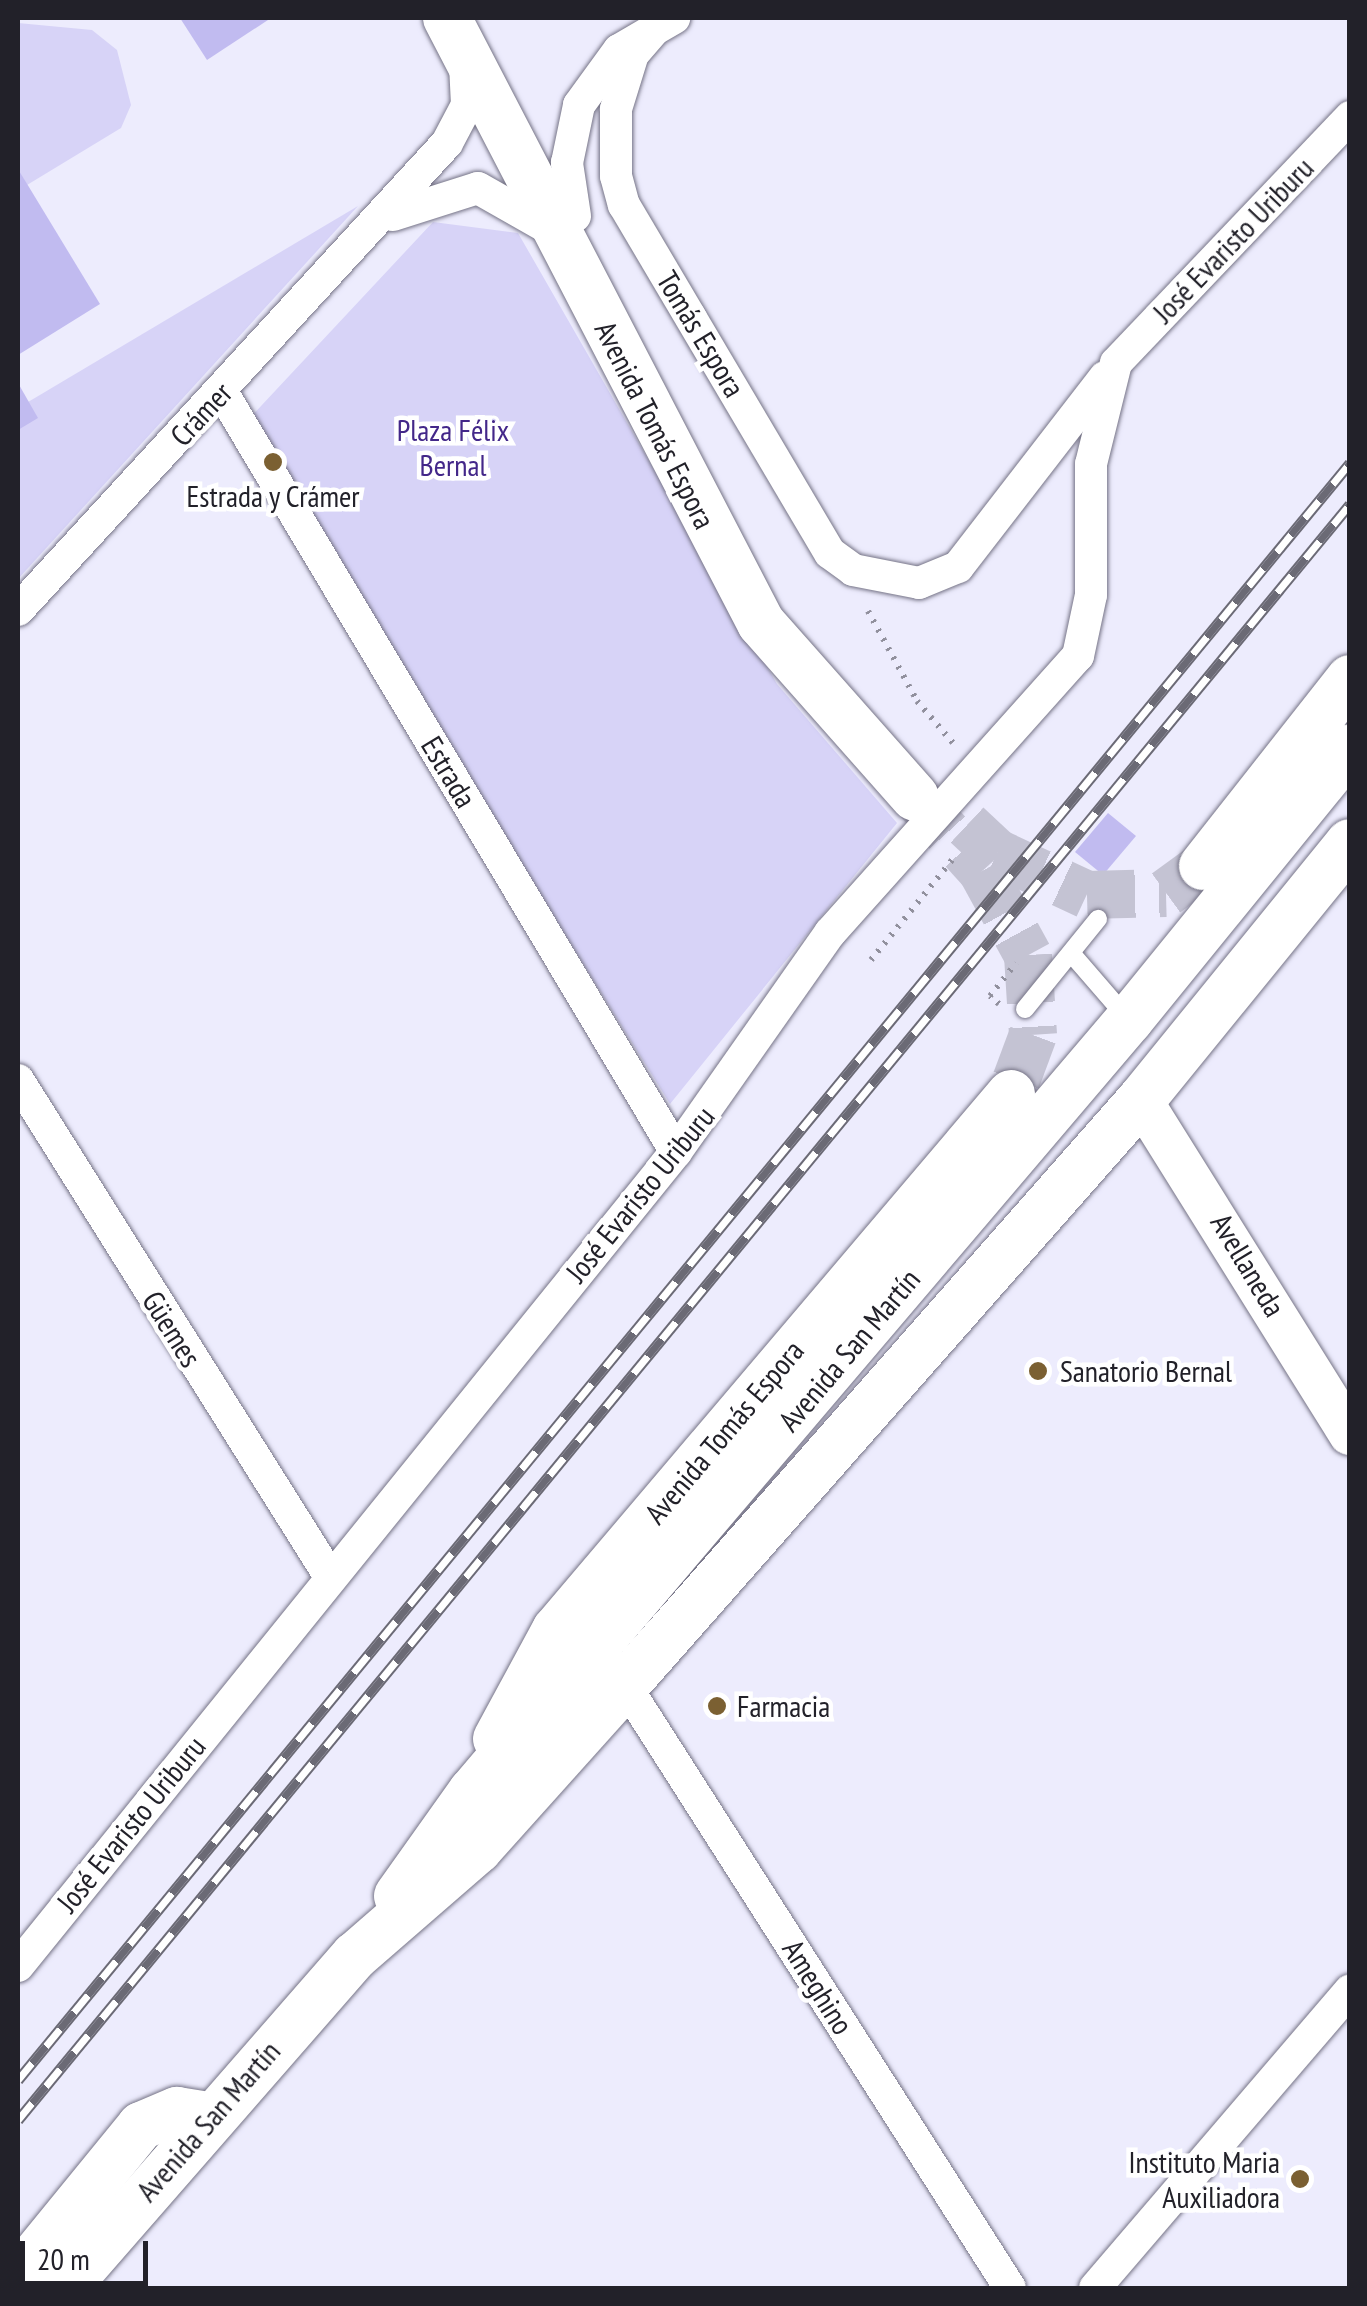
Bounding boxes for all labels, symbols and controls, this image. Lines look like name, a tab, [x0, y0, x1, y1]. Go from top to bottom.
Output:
street label: José Evaristo Uriburu	[1145, 150, 1321, 330]
street label: Tomás Espora	[649, 264, 753, 404]
street label: Avenida Tomás Espora	[587, 315, 723, 535]
street label: Crámer	[163, 375, 239, 453]
park label: Plaza Félix Bernal	[397, 412, 509, 482]
marker: Estrada y Crámer	[262, 451, 284, 473]
place label: Estrada y Crámer	[186, 478, 360, 514]
street label: Estrada	[414, 730, 484, 814]
street label: José Evaristo Uriburu	[558, 1099, 722, 1289]
street label: Avellaneda	[1203, 1207, 1293, 1323]
street label: Avenida San Martín	[771, 1262, 927, 1438]
street label: Güemes	[135, 1285, 209, 1373]
street label: Avenida Tomás Espora	[637, 1333, 811, 1531]
place label: Sanatorio Bernal	[1060, 1353, 1232, 1389]
marker: Sanatorio Bernal	[1025, 1358, 1051, 1384]
place label: Farmacia	[737, 1688, 830, 1724]
marker: Farmacia	[706, 1695, 728, 1717]
street label: José Evaristo Uriburu	[49, 1729, 213, 1919]
street label: Ameghino	[775, 1933, 861, 2041]
street label: Avenida San Martín	[129, 2033, 287, 2209]
place label: Instituto Maria Auxiliadora	[1129, 2144, 1280, 2214]
marker: Instituto Maria Auxiliadora	[1289, 2168, 1311, 2190]
scale bar	[25, 2221, 152, 2283]
text: 20 m	[37, 2239, 90, 2278]

